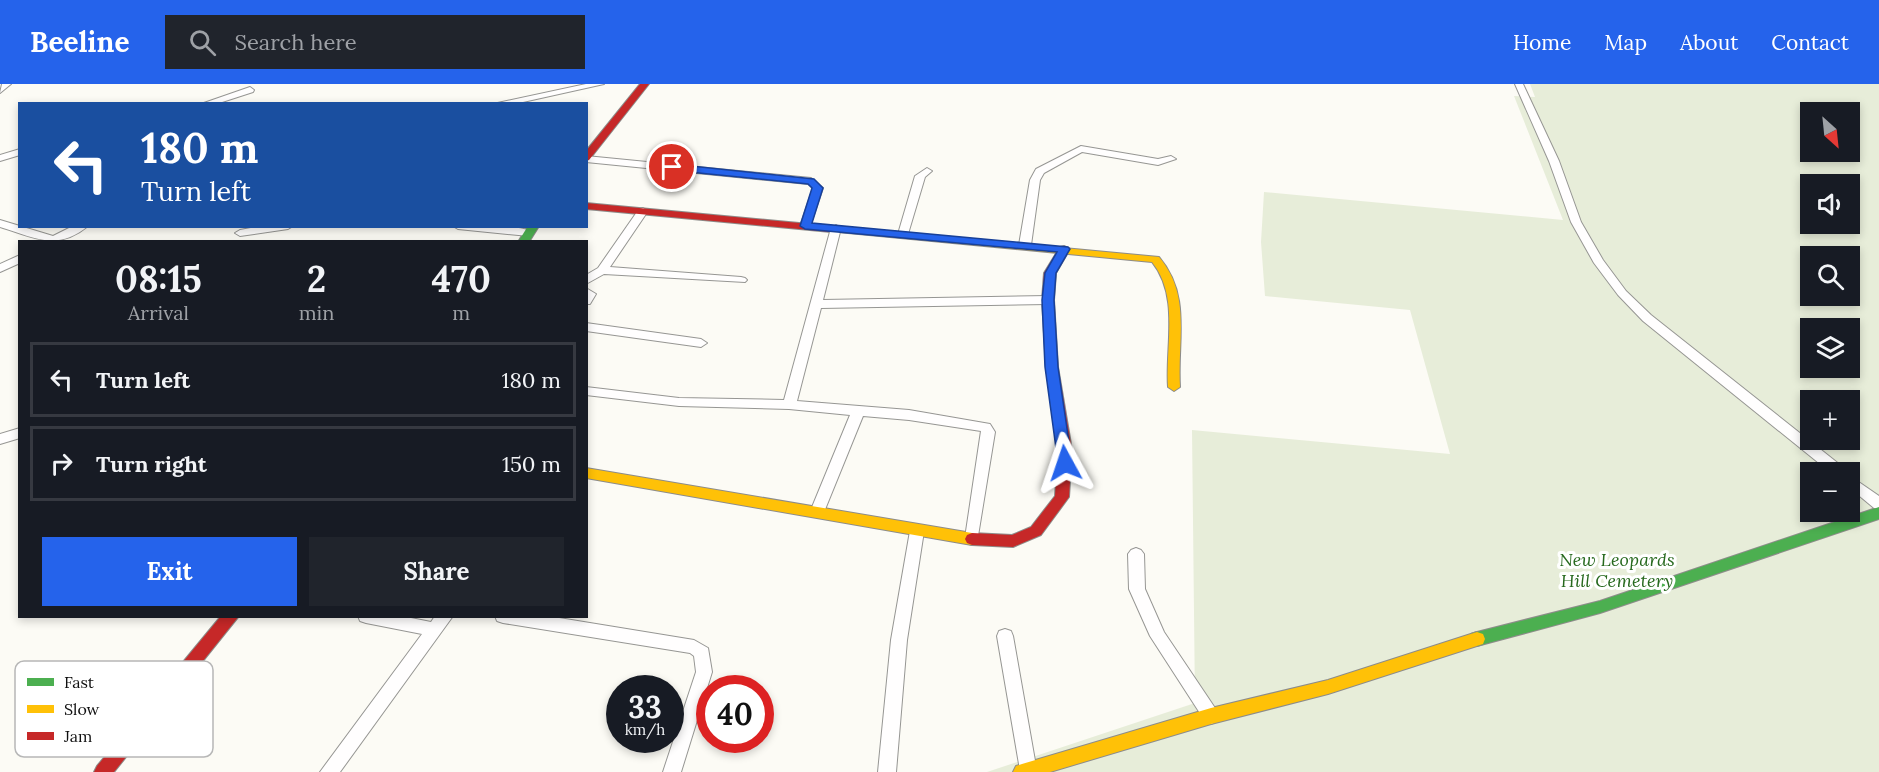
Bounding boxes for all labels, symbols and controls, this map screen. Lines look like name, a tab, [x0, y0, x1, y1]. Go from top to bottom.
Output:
search box	[165, 15, 585, 69]
text: Beeline	[30, 24, 129, 60]
icon: search	[186, 26, 219, 59]
text: Search here	[234, 28, 357, 56]
text: Home	[1513, 29, 1571, 56]
text: Map	[1604, 29, 1647, 56]
text: About	[1680, 29, 1738, 56]
text: Contact	[1771, 29, 1849, 56]
north arrow	[1800, 102, 1860, 162]
map controls	[1800, 102, 1860, 522]
text: 180 m	[141, 121, 258, 175]
icon: left	[42, 126, 120, 204]
pin	[646, 141, 697, 192]
icon: arrive	[655, 150, 688, 183]
text: Turn left	[141, 174, 251, 208]
button: sound	[1800, 174, 1860, 234]
button: search	[1800, 246, 1860, 306]
text: 08:15	[115, 256, 202, 302]
text: 2	[307, 256, 326, 302]
text: 470	[431, 256, 491, 302]
text: Arrival	[128, 300, 189, 325]
text: min	[299, 300, 334, 325]
text: m	[452, 300, 470, 325]
button: layers	[1800, 318, 1860, 378]
icon: left	[45, 363, 78, 396]
text: Turn left	[96, 366, 190, 394]
text: 180 m	[502, 366, 561, 394]
button: +	[1800, 390, 1860, 450]
position arrow	[1033, 431, 1097, 495]
icon: right	[45, 447, 78, 480]
text: Turn right	[96, 450, 207, 478]
text: 150 m	[502, 450, 561, 478]
button: −	[1800, 462, 1860, 522]
button: Exit	[42, 537, 297, 606]
button: Share	[309, 537, 564, 606]
park label: New Leopards Hill Cemetery	[1559, 548, 1675, 592]
legend	[15, 661, 213, 757]
text: Fast	[64, 672, 95, 692]
speed limit sign: 40	[696, 675, 774, 753]
text: 33	[628, 688, 662, 726]
text: Slow	[64, 699, 100, 719]
text: km/h	[625, 720, 665, 739]
text: Jam	[63, 726, 92, 746]

